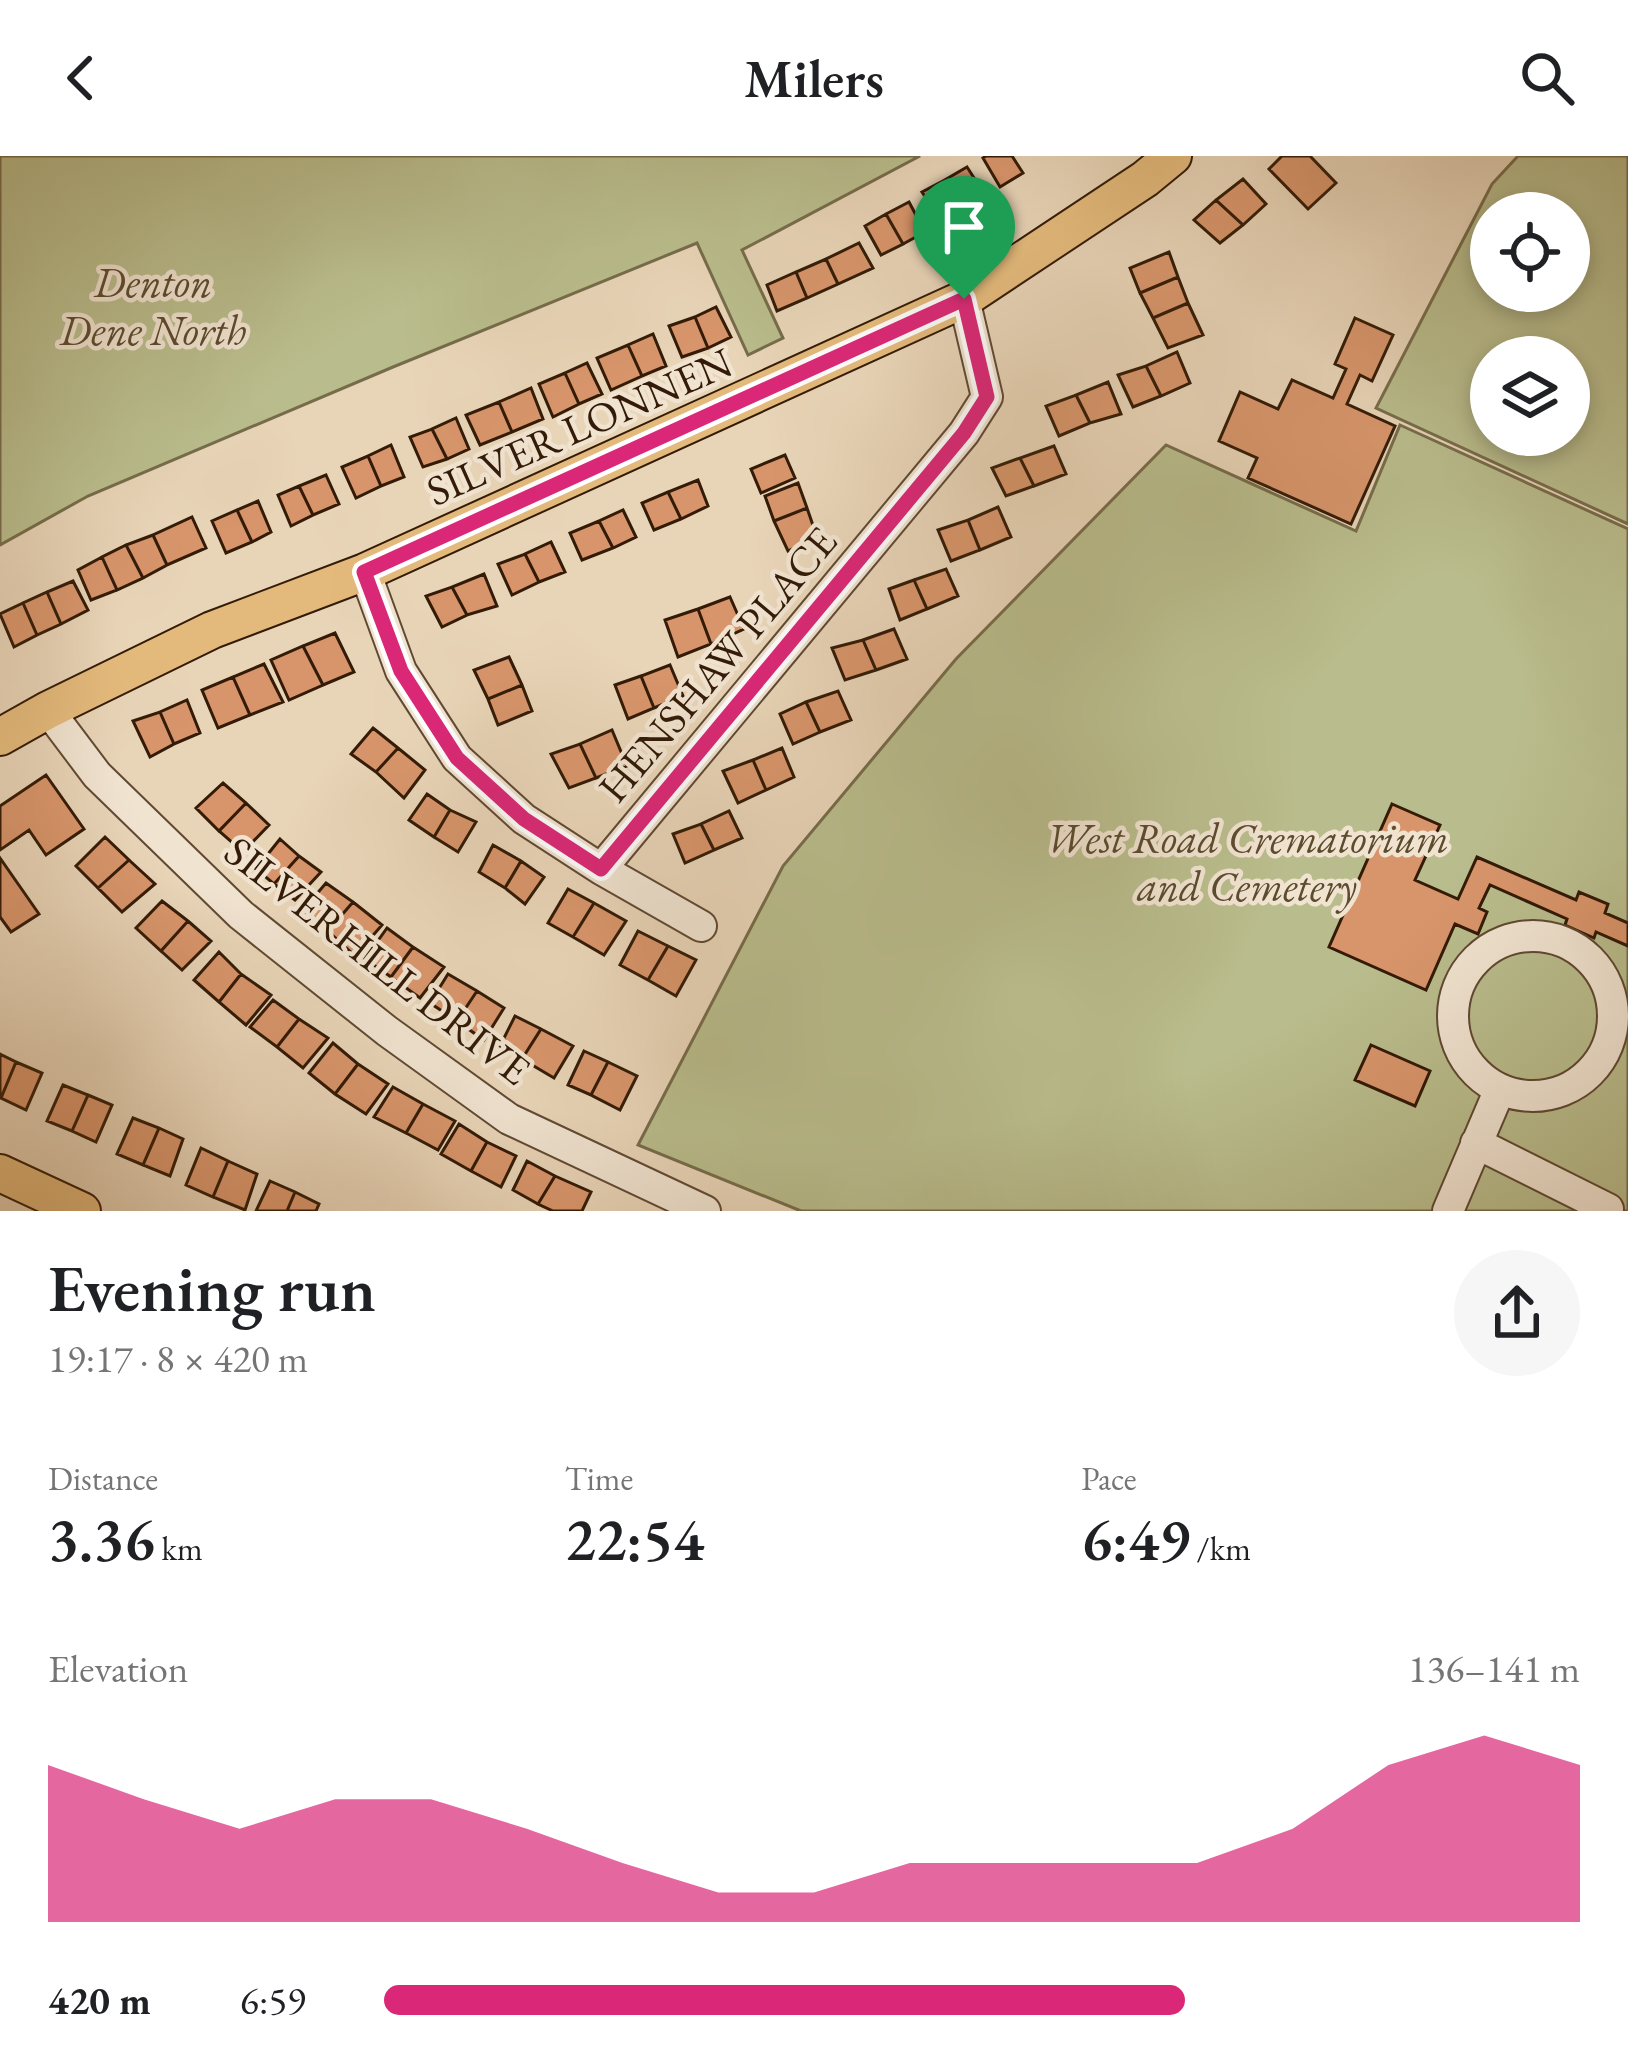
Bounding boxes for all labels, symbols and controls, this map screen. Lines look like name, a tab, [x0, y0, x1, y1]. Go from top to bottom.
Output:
text: Milers	[744, 43, 884, 113]
icon: back	[48, 45, 114, 111]
icon: search	[1514, 45, 1580, 111]
pin	[913, 176, 1015, 299]
map controls	[1470, 192, 1590, 456]
button: locate	[1470, 192, 1590, 312]
icon: arrive	[931, 194, 997, 260]
park label: Denton Dene North	[59, 255, 246, 358]
street label: SILVER LONNEN	[418, 334, 741, 518]
button: layers	[1470, 336, 1590, 456]
street label: HENSHAW PLACE	[586, 515, 849, 814]
park label: West Road Crematorium and Cemetery	[1045, 811, 1449, 914]
street label: SILVERHILL DRIVE	[213, 824, 542, 1097]
text: Evening run	[48, 1245, 376, 1331]
button: share	[1454, 1250, 1580, 1376]
text: 19:17 · 8 × 420 m	[48, 1333, 308, 1384]
text: Distance	[48, 1457, 158, 1500]
text: Time	[565, 1457, 633, 1500]
text: Pace	[1081, 1457, 1137, 1500]
text: 3.36	[48, 1500, 155, 1578]
text: 22:54	[565, 1500, 704, 1578]
text: 6:49	[1081, 1500, 1190, 1578]
text: km	[155, 1527, 203, 1570]
text: /km	[1190, 1527, 1251, 1570]
text: Elevation	[48, 1643, 188, 1694]
text: 136–141 m	[1408, 1643, 1580, 1694]
text: 420 m	[48, 1975, 151, 2026]
text: 6:59	[240, 1975, 306, 2026]

